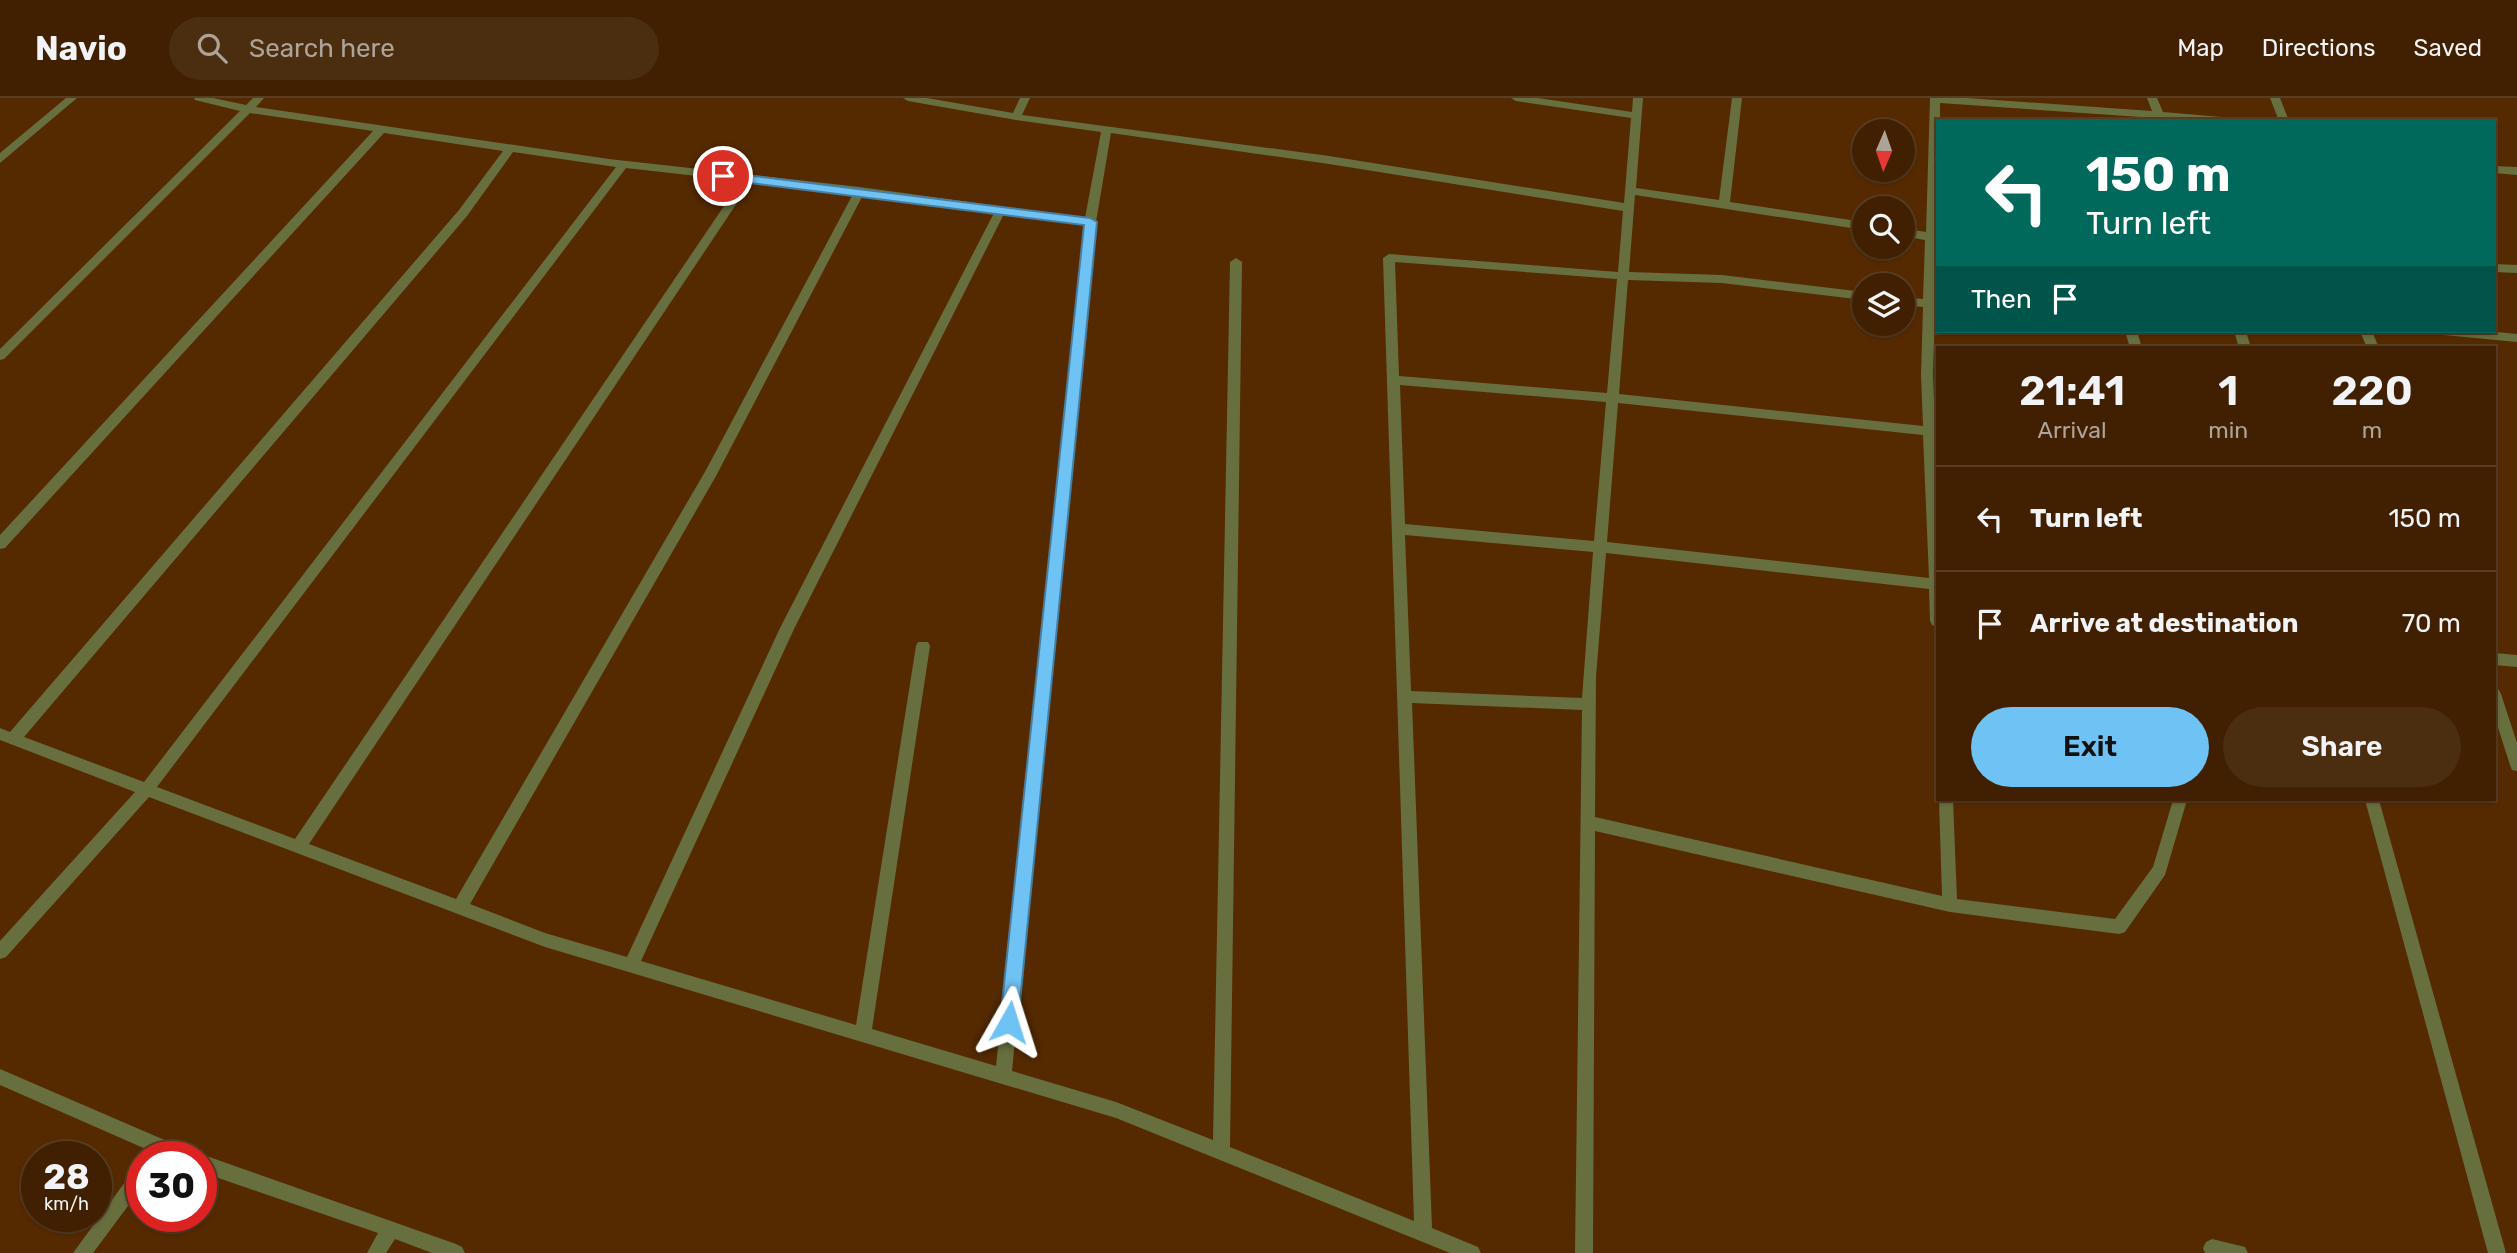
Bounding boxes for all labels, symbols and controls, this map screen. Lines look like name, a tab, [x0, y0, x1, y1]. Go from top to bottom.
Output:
search box	[169, 17, 659, 80]
text: Navio	[35, 29, 127, 68]
icon: search	[193, 29, 231, 67]
text: Search here	[249, 33, 395, 64]
text: Map	[2177, 34, 2224, 62]
text: Directions	[2262, 34, 2375, 62]
text: Saved	[2413, 34, 2482, 62]
north arrow	[1852, 119, 1914, 182]
map controls	[1852, 119, 1915, 336]
text: 150 m	[2086, 145, 2231, 203]
pin	[693, 146, 753, 206]
icon: left	[1971, 147, 2062, 238]
icon: arrive	[704, 157, 742, 195]
button: search	[1852, 196, 1915, 259]
text: Turn left	[2086, 204, 2211, 242]
button: layers	[1852, 273, 1915, 336]
icon: arrive	[2046, 280, 2084, 318]
text: Then	[1971, 284, 2032, 315]
text: 21:41	[2019, 366, 2125, 416]
text: 1	[2218, 366, 2238, 416]
text: 220	[2331, 366, 2413, 416]
text: Arrival	[2038, 416, 2107, 444]
text: min	[2208, 416, 2248, 444]
text: m	[2362, 416, 2382, 444]
icon: left	[1971, 500, 2009, 538]
text: Turn left	[2030, 503, 2142, 534]
text: 150 m	[2388, 503, 2461, 534]
icon: arrive	[1971, 605, 2009, 643]
text: Arrive at destination	[2030, 608, 2298, 639]
text: 70 m	[2402, 608, 2461, 639]
button: Exit	[1971, 707, 2209, 787]
button: Share	[2223, 707, 2461, 787]
position arrow	[972, 985, 1046, 1059]
speed limit sign: 30	[126, 1141, 217, 1232]
text: 28	[43, 1156, 90, 1198]
text: km/h	[44, 1193, 89, 1215]

